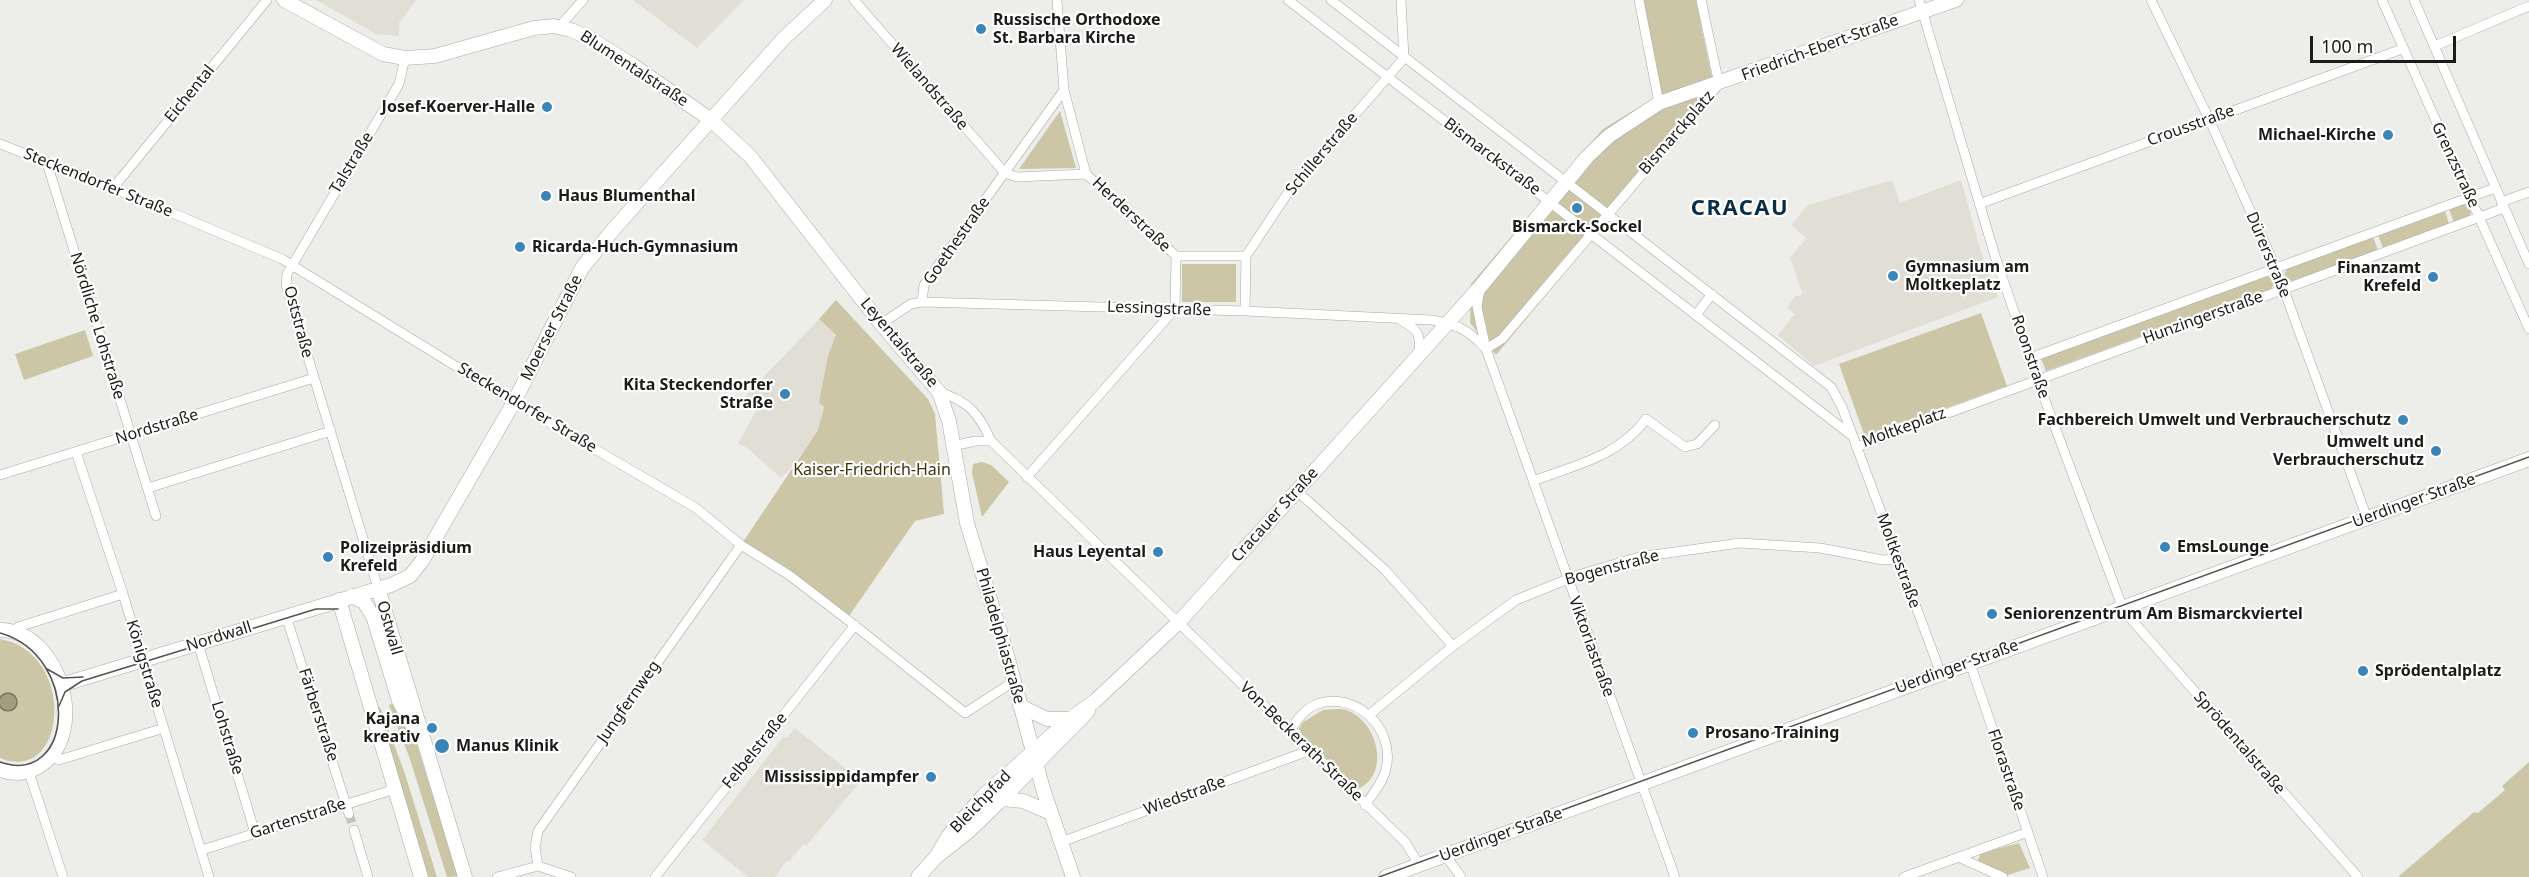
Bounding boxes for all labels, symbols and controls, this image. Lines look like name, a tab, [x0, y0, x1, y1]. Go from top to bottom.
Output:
place label: Russische Orthodoxe St. Barbara Kirche	[993, 10, 1161, 48]
street label: Friedrich-Ebert-Straße	[1739, 11, 1901, 85]
marker: Russische Orthodoxe St. Barbara Kirche	[974, 22, 988, 36]
scale bar	[2313, 24, 2458, 62]
street label: Blumentalstraße	[576, 27, 692, 111]
text: 100 m	[2321, 34, 2373, 58]
street label: Wielandstraße	[886, 40, 972, 134]
street label: Eichental	[161, 61, 219, 127]
street label: Bismarckplatz	[1635, 87, 1719, 179]
place label: Josef-Koerver-Halle	[382, 97, 535, 117]
marker: Josef-Koerver-Halle	[540, 100, 554, 114]
street label: Crousstraße	[2145, 101, 2237, 151]
street label: Schillerstraße	[1282, 109, 1362, 199]
street label: Bismarckstraße	[1440, 114, 1544, 200]
street label: Grenzstraße	[2427, 119, 2483, 211]
place label: Michael-Kirche	[2258, 125, 2376, 145]
marker: Michael-Kirche	[2381, 128, 2395, 142]
street label: Talstraße	[326, 129, 378, 197]
street label: Steckendorfer Straße	[21, 144, 175, 222]
street label: Herderstraße	[1088, 174, 1174, 256]
place label: Haus Blumenthal	[558, 186, 695, 206]
marker: Haus Blumenthal	[539, 189, 553, 203]
street label: Goethestraße	[920, 193, 994, 289]
district label: CRACAU	[1691, 196, 1789, 222]
marker: Bismarck-Sockel	[1570, 201, 1584, 215]
street label: Dürerstraße	[2241, 209, 2295, 301]
place label: Bismarck-Sockel	[1512, 217, 1642, 237]
place label: Ricarda-Huch-Gymnasium	[532, 237, 738, 257]
marker: Ricarda-Huch-Gymnasium	[513, 240, 527, 254]
street label: Nördliche Lohstraße	[65, 250, 129, 402]
place label: Gymnasium am Moltkeplatz	[1905, 257, 2029, 295]
place label: Finanzamt Krefeld	[2337, 258, 2421, 296]
marker: Gymnasium am Moltkeplatz	[1886, 269, 1900, 283]
marker: Finanzamt Krefeld	[2426, 270, 2440, 284]
street label: Moerser Straße	[517, 272, 587, 384]
street label: Oststraße	[279, 284, 317, 360]
street label: Hunzingerstraße	[2140, 287, 2266, 349]
street label: Leyentalstraße	[856, 294, 942, 392]
street label: Lessingstraße	[1106, 298, 1212, 320]
street label: Roonstraße	[2007, 313, 2053, 401]
street label: Steckendorfer Straße	[454, 359, 600, 457]
place label: Kita Steckendorfer Straße	[623, 375, 773, 413]
marker: Kita Steckendorfer Straße	[778, 387, 792, 401]
street label: Moltkeplatz	[1859, 404, 1949, 452]
street label: Nordstraße	[113, 405, 201, 449]
place label: Fachbereich Umwelt und Verbraucherschutz	[2037, 410, 2391, 430]
marker: Fachbereich Umwelt und Verbraucherschutz	[2396, 413, 2410, 427]
place label: Umwelt und Verbraucherschutz	[2273, 432, 2424, 470]
marker: Umwelt und Verbraucherschutz	[2429, 444, 2443, 458]
park label: Kaiser-Friedrich-Hain	[793, 460, 951, 480]
street label: Cracauer Straße	[1227, 464, 1323, 566]
street label: Uerdinger Straße	[2350, 470, 2478, 532]
street label: Moltkestraße	[1872, 511, 1924, 611]
place label: EmsLounge	[2177, 537, 2269, 557]
place label: Polizeipräsidium Krefeld	[340, 538, 472, 576]
marker: EmsLounge	[2158, 540, 2172, 554]
place label: Haus Leyental	[1033, 542, 1146, 562]
marker: Haus Leyental	[1151, 545, 1165, 559]
street label: Bogenstraße	[1563, 546, 1661, 590]
marker: Polizeipräsidium Krefeld	[321, 550, 335, 564]
street label: Philadelphiastraße	[971, 566, 1029, 706]
street label: Viktoriastraße	[1564, 594, 1618, 700]
street label: Ostwall	[372, 599, 406, 657]
place label: Seniorenzentrum Am Bismarckviertel	[2004, 604, 2303, 624]
marker: Seniorenzentrum Am Bismarckviertel	[1985, 607, 1999, 621]
street label: Königstraße	[121, 618, 167, 710]
street label: Nordwall	[184, 618, 254, 656]
street label: Uerdinger Straße	[1893, 636, 2021, 698]
street label: Jungfernweg	[593, 657, 665, 747]
place label: Sprödentalplatz	[2375, 661, 2501, 681]
marker: Sprödentalplatz	[2356, 664, 2370, 678]
street label: Färberstraße	[294, 666, 342, 764]
street label: Von-Beckerath-Straße	[1235, 678, 1367, 806]
street label: Sprödentalstraße	[2189, 688, 2289, 798]
street label: Lohstraße	[207, 699, 247, 777]
place label: Kajana kreativ	[363, 709, 420, 747]
street label: Felbelstraße	[719, 709, 791, 793]
marker: Kajana kreativ	[425, 721, 439, 735]
place label: Prosano Training	[1705, 723, 1839, 743]
marker: Prosano Training	[1686, 726, 1700, 740]
street label: Florastraße	[1983, 727, 2029, 813]
place label: Manus Klinik	[456, 736, 559, 756]
marker: Manus Klinik	[433, 737, 451, 755]
place label: Mississippidampfer	[764, 767, 919, 787]
street label: Bleichpfad	[947, 767, 1015, 837]
marker: Mississippidampfer	[924, 770, 938, 784]
street label: Wiedstraße	[1141, 772, 1229, 820]
street label: Gartenstraße	[248, 794, 348, 844]
street label: Uerdinger Straße	[1437, 804, 1565, 866]

